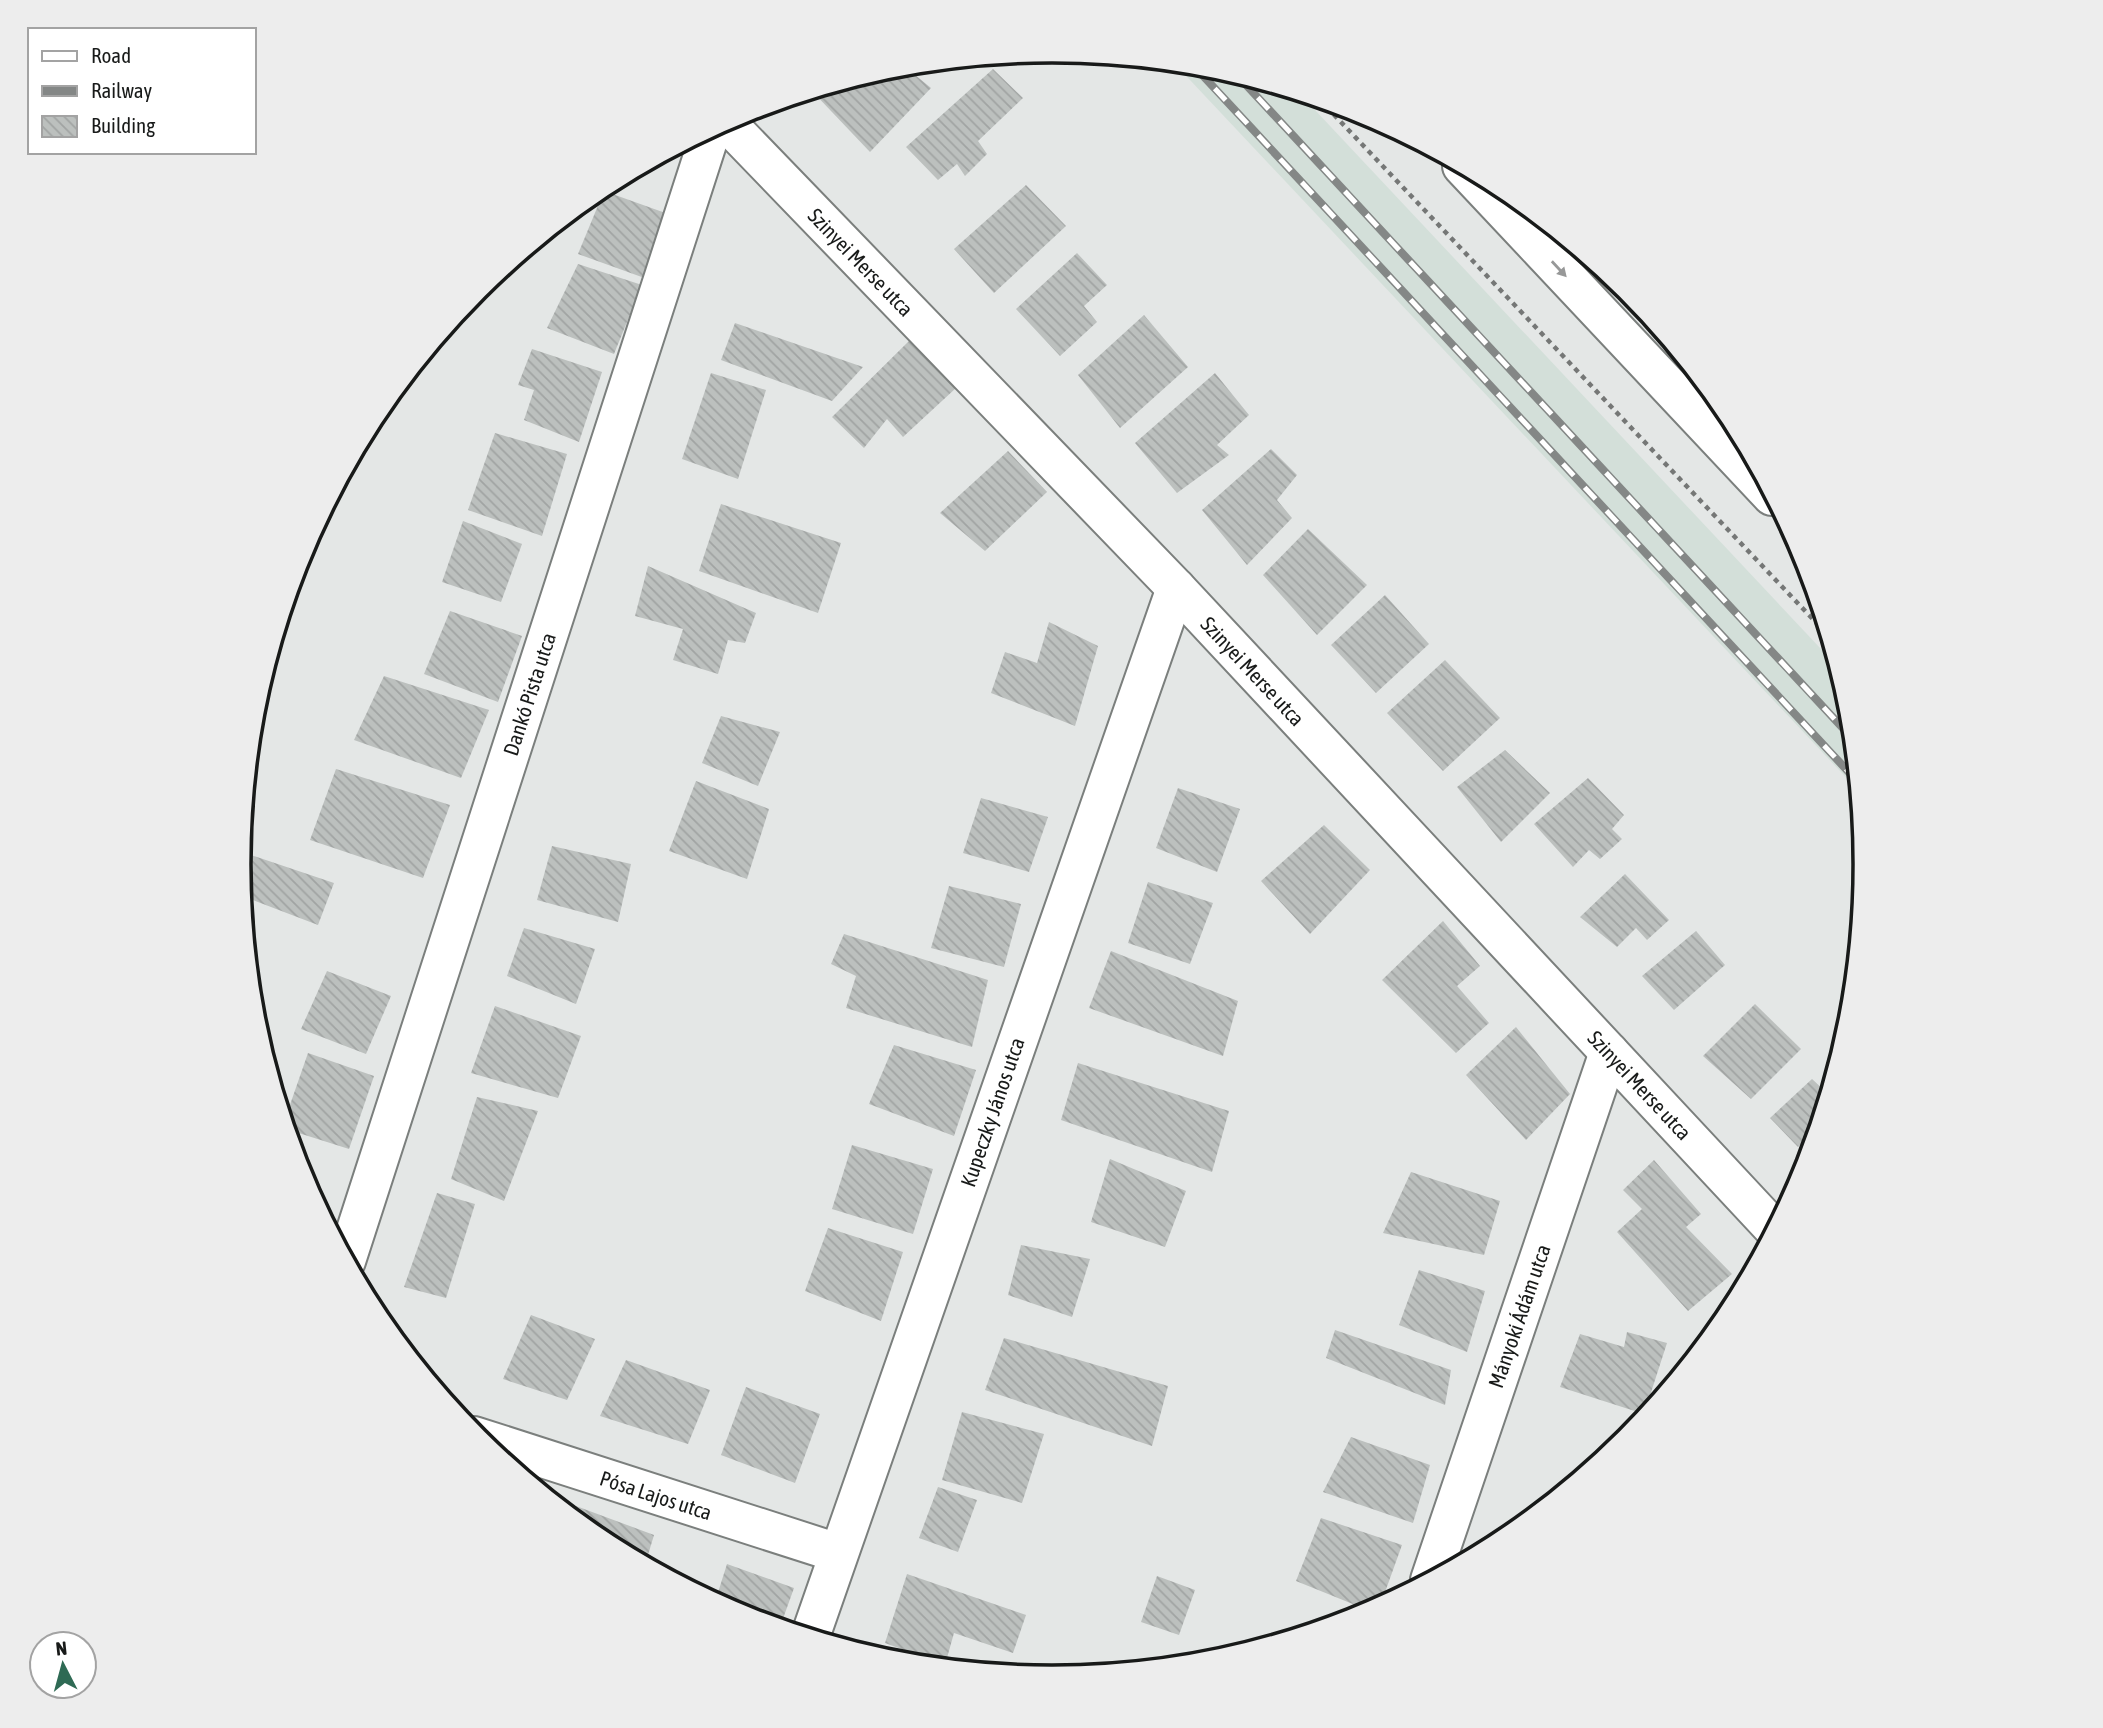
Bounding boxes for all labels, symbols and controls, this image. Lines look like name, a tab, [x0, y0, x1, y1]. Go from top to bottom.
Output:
legend	[28, 28, 256, 154]
text: Road	[91, 43, 131, 67]
text: Railway	[91, 78, 153, 102]
text: Building	[91, 113, 155, 137]
street label: Szinyei Merse utca	[804, 203, 918, 321]
one-way arrow	[1551, 260, 1567, 277]
street label: Szinyei Merse utca	[1196, 612, 1310, 730]
street label: Dankó Pista utca	[498, 630, 560, 758]
street label: Szinyei Merse utca	[1583, 1026, 1697, 1144]
street label: Kupeczky János utca	[955, 1034, 1029, 1190]
street label: Mányoki Ádám utca	[1483, 1241, 1555, 1391]
street label: Pósa Lajos utca	[597, 1466, 715, 1524]
north arrow	[28, 1630, 98, 1700]
text: N	[54, 1637, 68, 1660]

